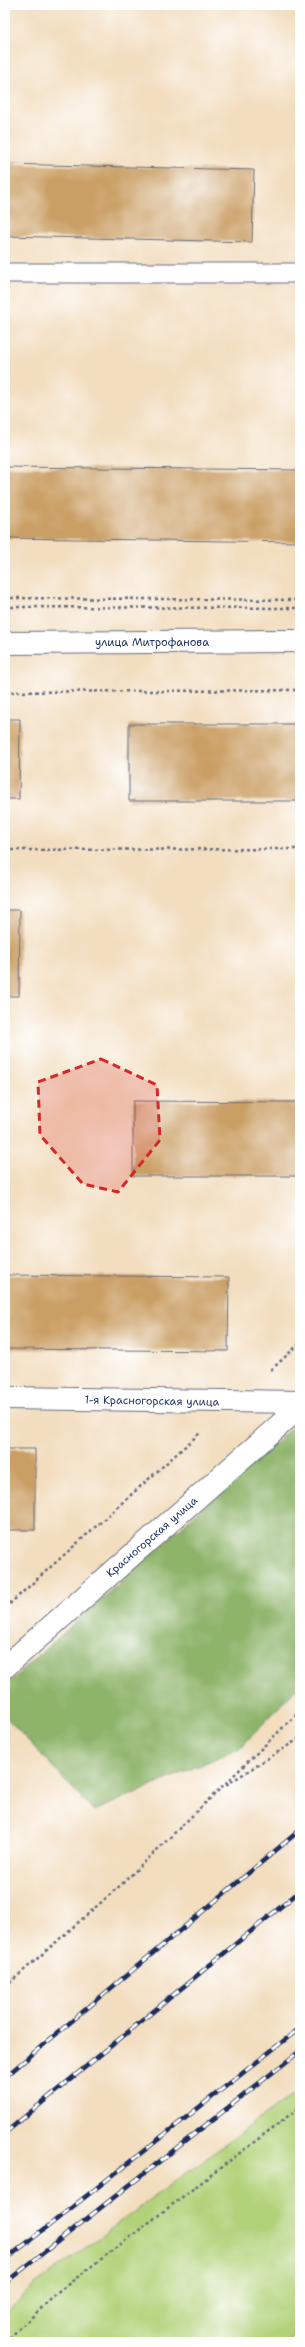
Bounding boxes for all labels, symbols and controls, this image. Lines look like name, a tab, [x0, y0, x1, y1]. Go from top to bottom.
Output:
street label: улица Митрофанова	[95, 635, 209, 650]
street label: 1-я Красногорская улица	[84, 1392, 220, 1410]
street label: Красногорская улица	[103, 1493, 201, 1581]

